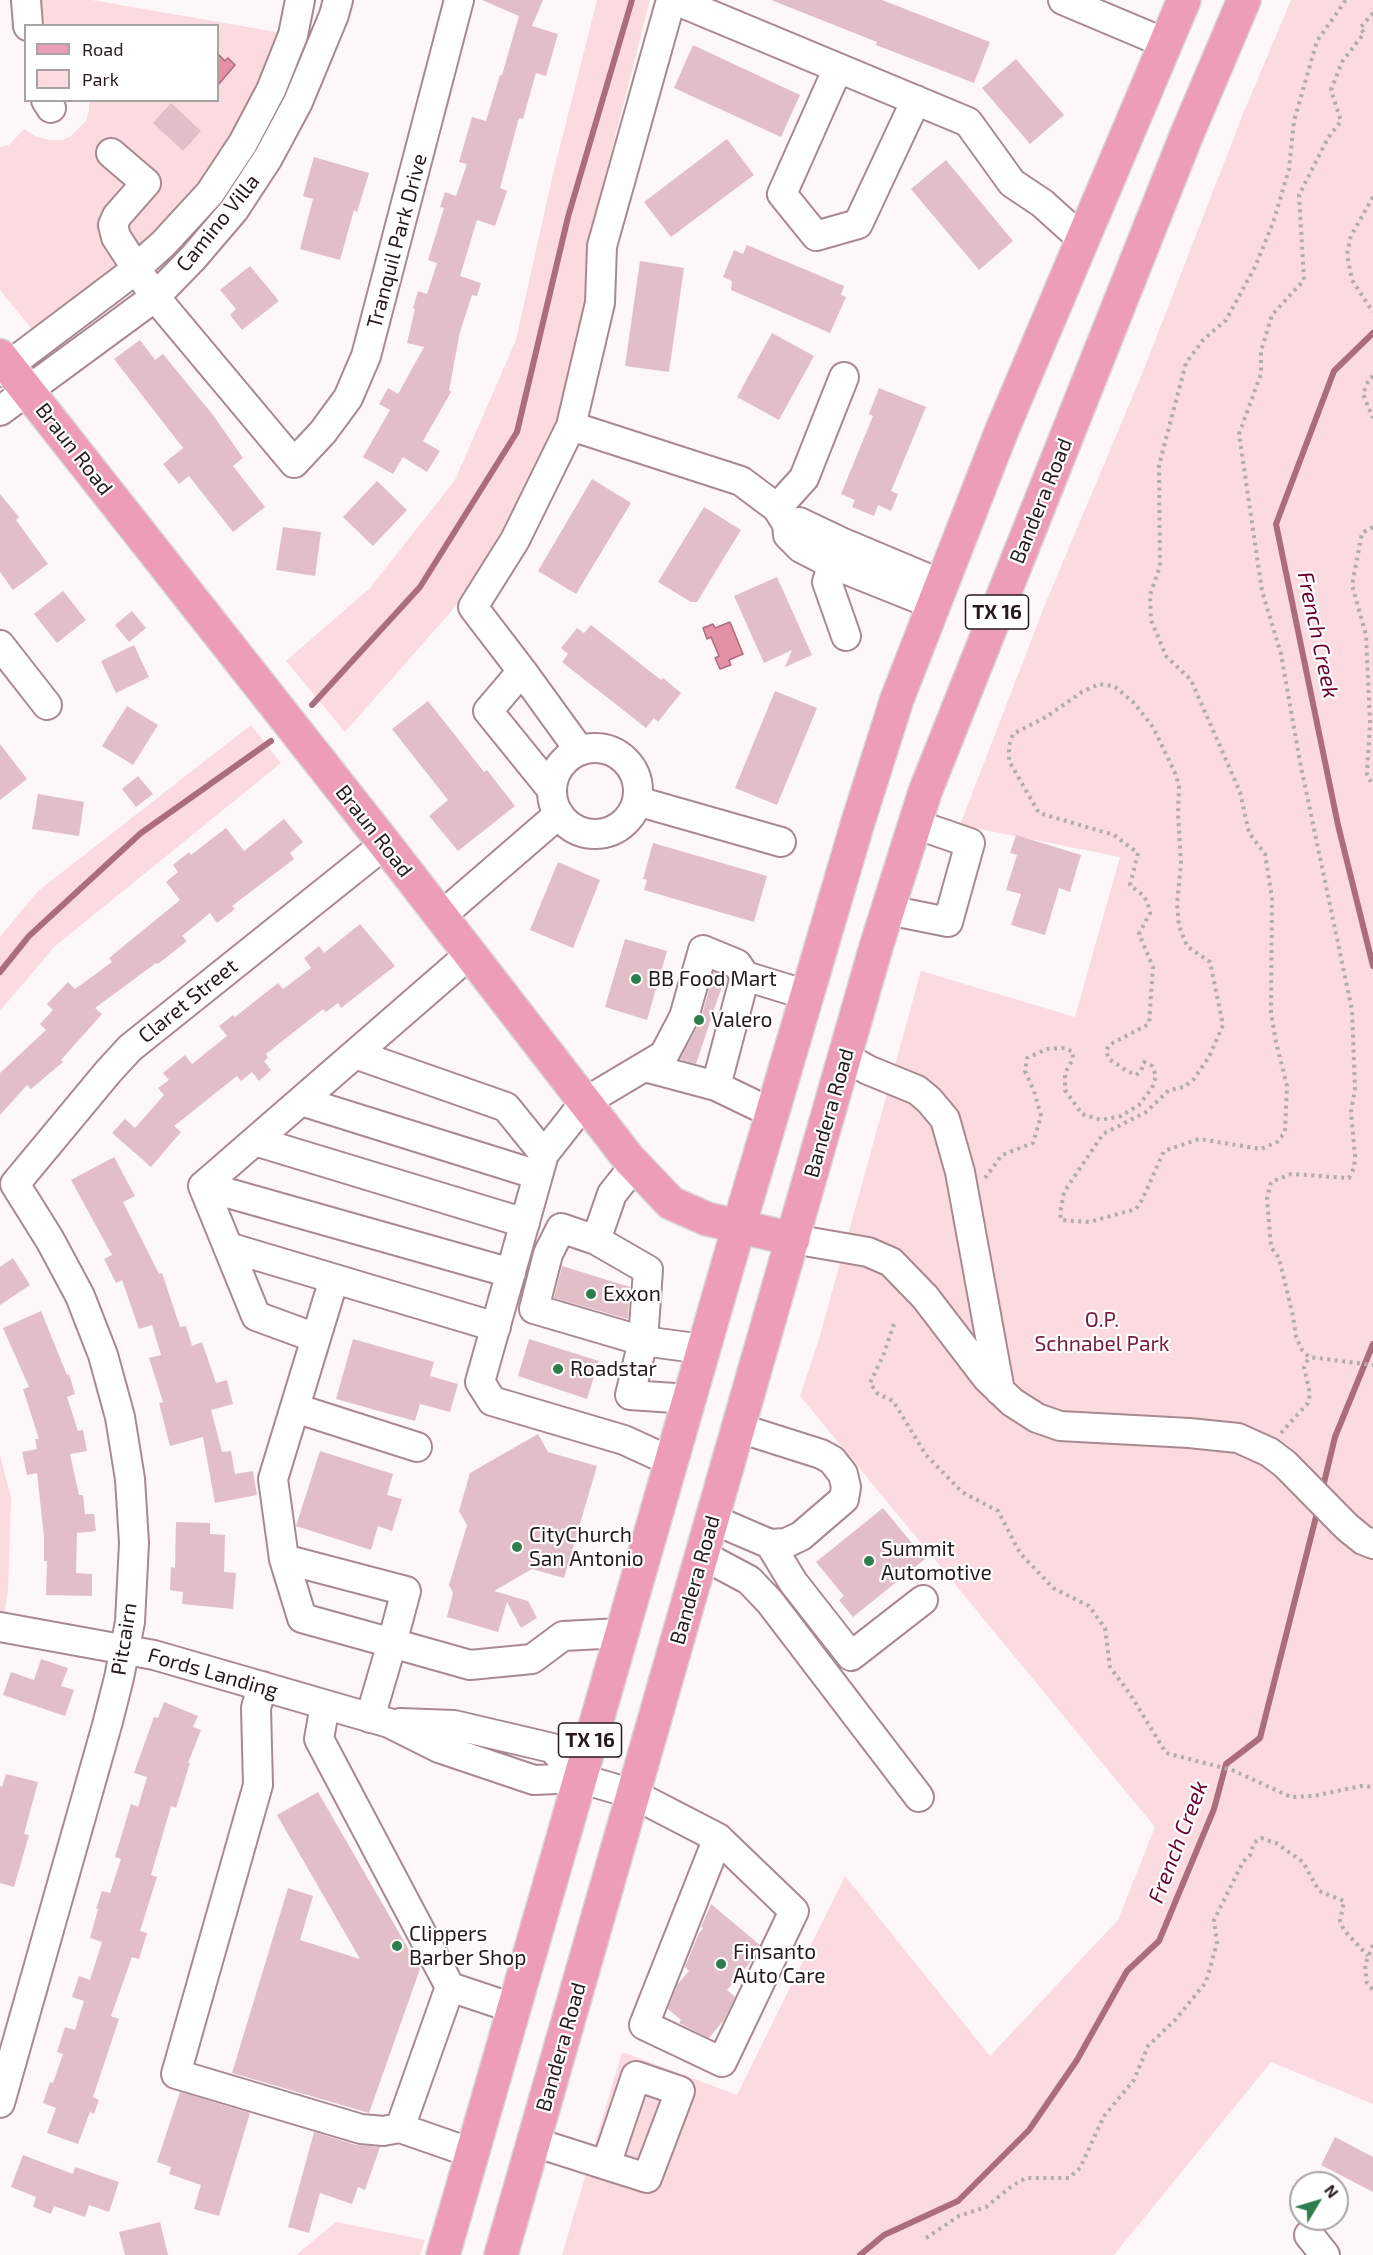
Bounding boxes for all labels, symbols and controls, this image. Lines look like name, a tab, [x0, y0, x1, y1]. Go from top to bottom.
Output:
legend	[24, 24, 219, 102]
text: Road	[82, 38, 123, 60]
text: Park	[82, 68, 119, 90]
street label: Tranquil Park Drive	[362, 151, 432, 331]
street label: Camino Villa	[171, 169, 265, 277]
street label: Braun Road	[30, 398, 118, 500]
street label: Bandera Road	[1004, 435, 1078, 567]
water label: French Creek	[1292, 569, 1344, 701]
road number: TX 16	[966, 595, 1028, 629]
street label: Braun Road	[330, 780, 418, 882]
street label: Claret Street	[133, 953, 243, 1049]
place label: BB Food Mart	[648, 966, 777, 992]
marker: BB Food Mart	[629, 972, 643, 986]
place label: Valero	[711, 1007, 772, 1033]
marker: Valero	[692, 1013, 706, 1027]
street label: Bandera Road	[799, 1046, 859, 1180]
place label: Exxon	[603, 1281, 661, 1307]
marker: Exxon	[584, 1287, 598, 1301]
park label: O.P. Schnabel Park	[1034, 1307, 1170, 1357]
place label: Roadstar	[570, 1356, 657, 1382]
marker: Roadstar	[551, 1362, 565, 1376]
street label: Bandera Road	[665, 1513, 725, 1647]
place label: CityChurch San Antonio	[529, 1522, 644, 1572]
place label: Summit Automotive	[881, 1536, 992, 1586]
marker: CityChurch San Antonio	[510, 1540, 524, 1554]
marker: Summit Automotive	[862, 1554, 876, 1568]
street label: Pitcairn	[106, 1601, 142, 1677]
street label: Fords Landing	[145, 1642, 281, 1704]
road number: TX 16	[558, 1723, 622, 1757]
water label: French Creek	[1143, 1777, 1213, 1907]
place label: Clippers Barber Shop	[409, 1921, 526, 1971]
marker: Clippers Barber Shop	[390, 1939, 404, 1953]
place label: Finsanto Auto Care	[733, 1939, 826, 1989]
marker: Finsanto Auto Care	[714, 1957, 728, 1971]
street label: Bandera Road	[531, 1980, 591, 2114]
north arrow	[1289, 2171, 1349, 2231]
text: N	[1321, 2180, 1343, 2201]

